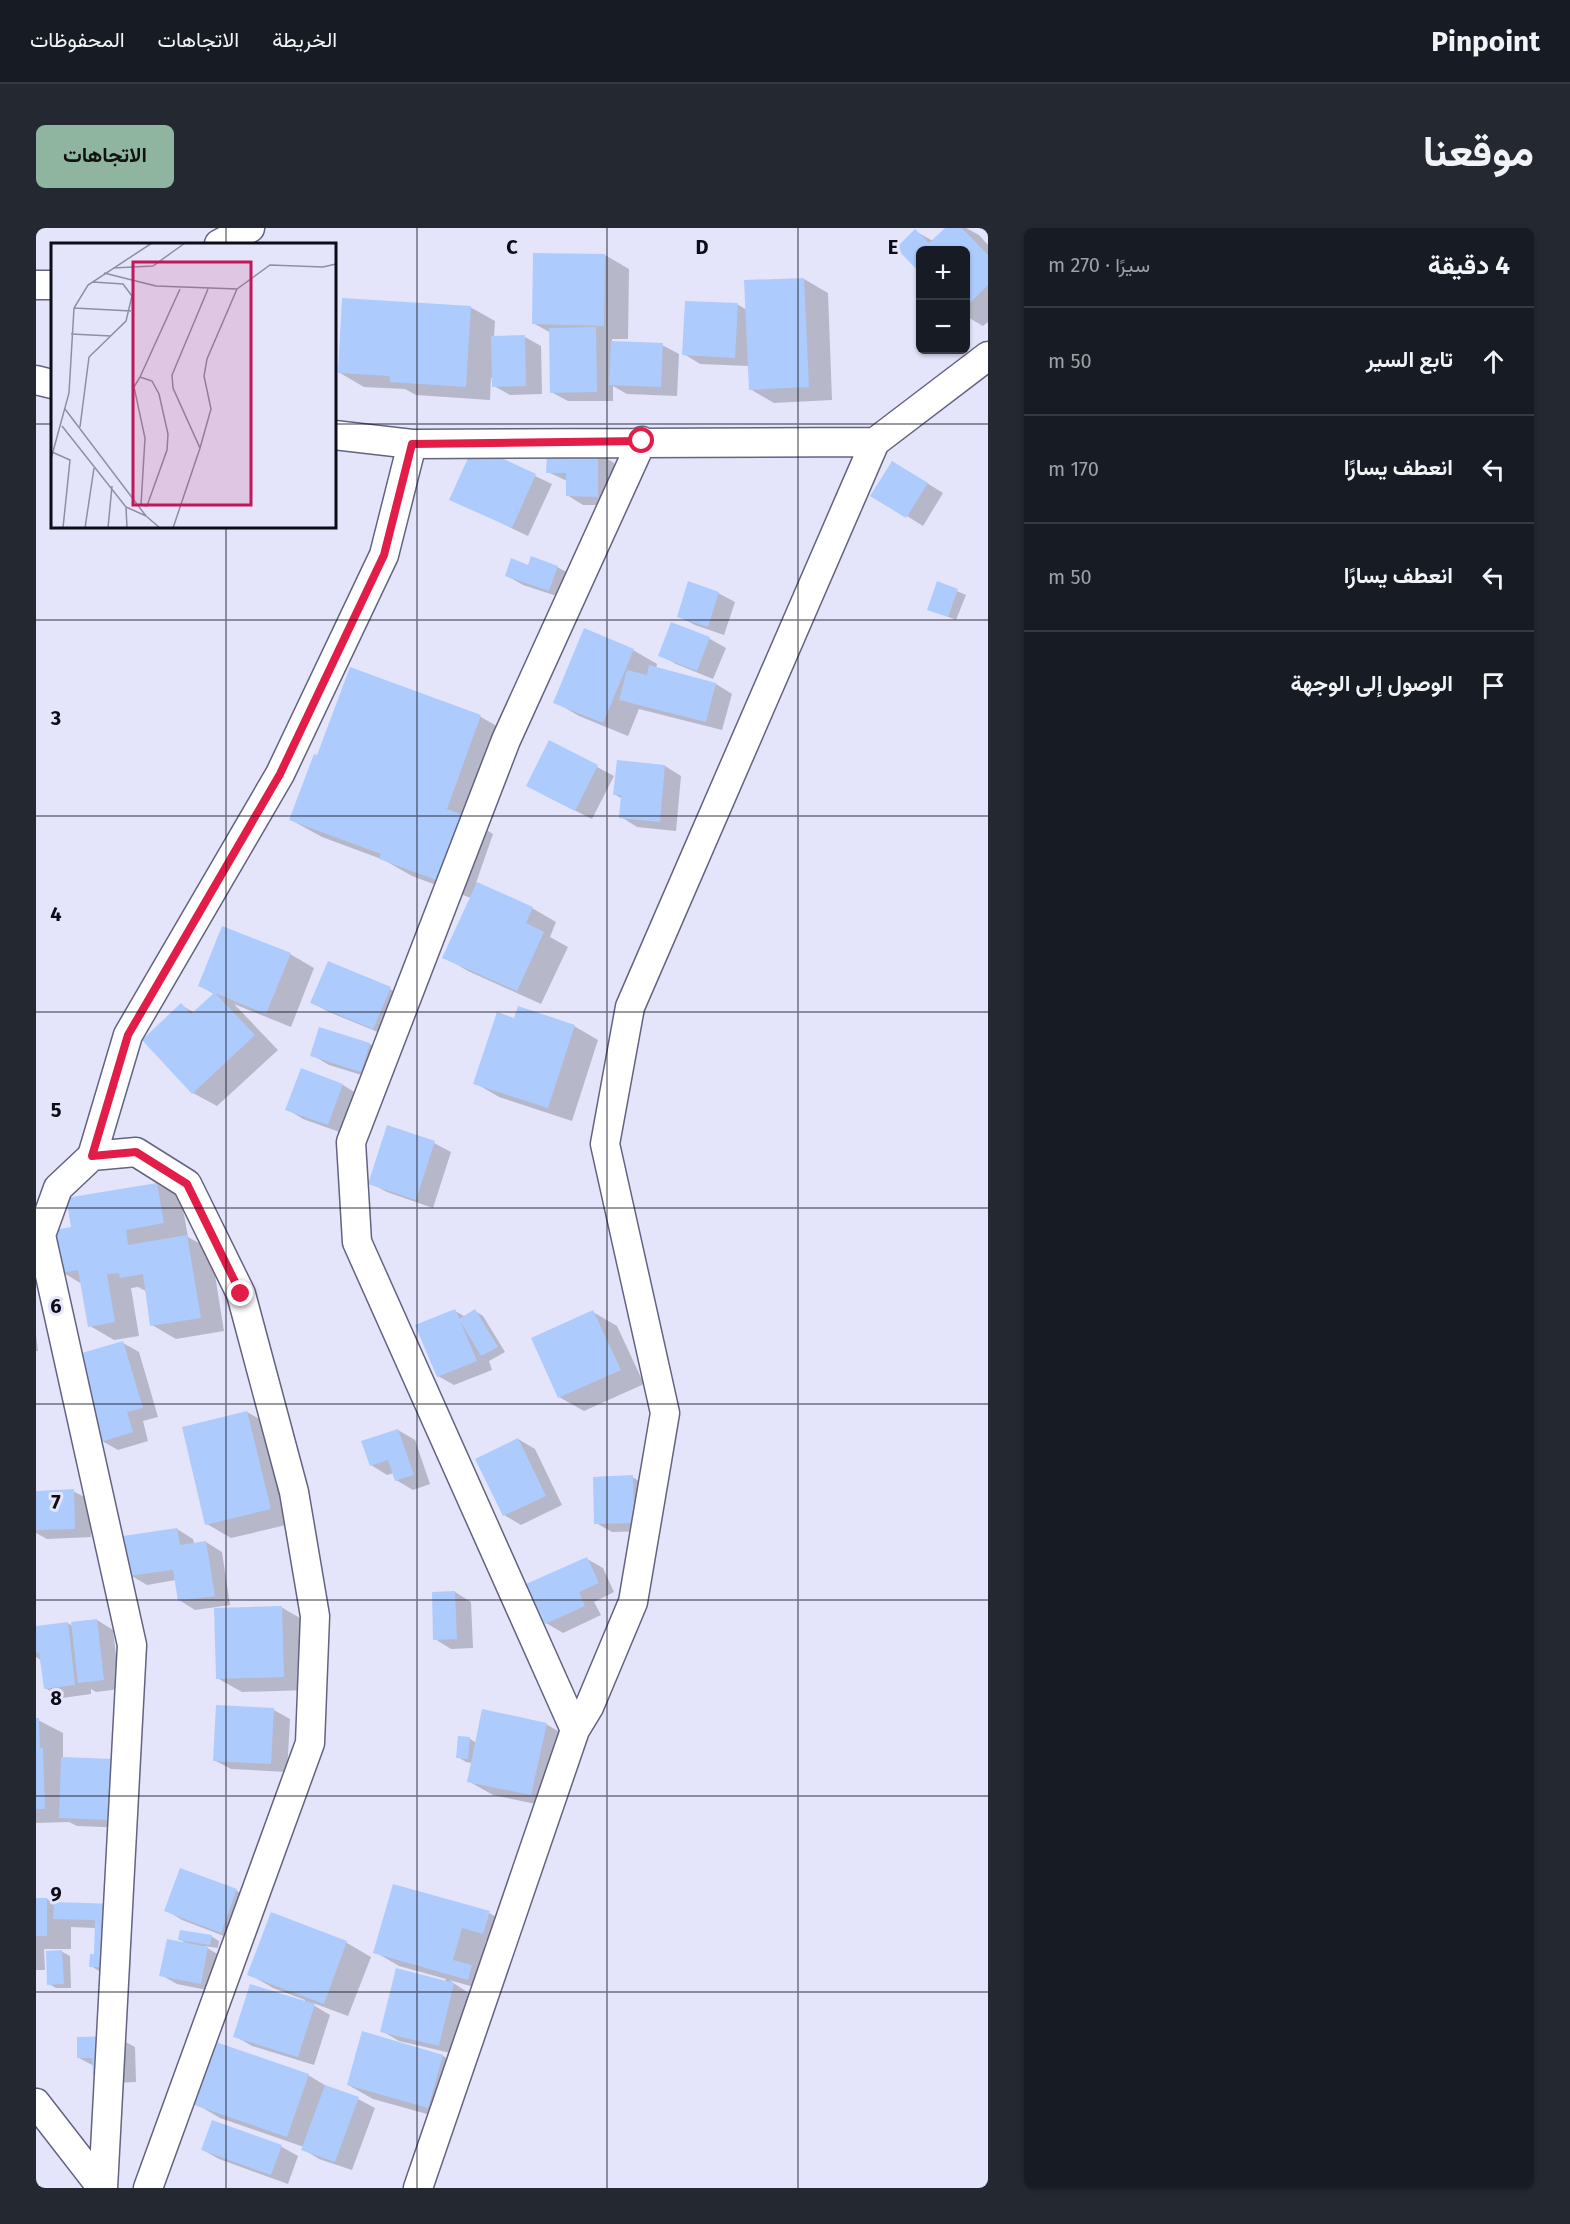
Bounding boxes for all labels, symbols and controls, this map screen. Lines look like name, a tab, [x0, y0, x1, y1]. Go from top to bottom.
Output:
text: Pinpoint	[1431, 25, 1540, 58]
text: المحفوظات	[30, 27, 125, 53]
text: الاتجاهات	[158, 27, 239, 53]
text: الخريطة	[272, 27, 337, 53]
button: الاتجاهات	[36, 125, 174, 188]
text: موقعنا	[1423, 127, 1534, 177]
text: C	[506, 235, 518, 259]
text: D	[695, 235, 709, 259]
text: E	[888, 235, 898, 259]
inset map	[51, 243, 336, 528]
map controls	[916, 246, 970, 354]
button: +	[916, 246, 970, 300]
text: 4 دقيقة	[1428, 250, 1510, 281]
text: سيرًا · 270 m	[1048, 253, 1150, 277]
button: −	[916, 300, 970, 354]
icon: ahead	[1477, 345, 1510, 378]
text: تابع السير	[1366, 346, 1453, 373]
text: 50 m	[1048, 349, 1092, 373]
route start	[628, 427, 654, 453]
icon: left	[1477, 453, 1510, 486]
text: انعطف يسارًا	[1344, 454, 1453, 481]
text: 170 m	[1048, 457, 1099, 481]
icon: left	[1477, 561, 1510, 594]
text: انعطف يسارًا	[1344, 562, 1453, 589]
text: 50 m	[1048, 565, 1092, 589]
icon: arrive	[1477, 669, 1510, 702]
text: الوصول إلى الوجهة	[1290, 670, 1453, 697]
text: 3	[50, 706, 61, 730]
text: 4	[50, 902, 62, 926]
text: 5	[51, 1098, 62, 1122]
route end	[227, 1280, 253, 1306]
text: 6	[50, 1294, 62, 1318]
text: 7	[51, 1490, 61, 1514]
text: 8	[50, 1686, 62, 1710]
text: 9	[50, 1882, 62, 1906]

